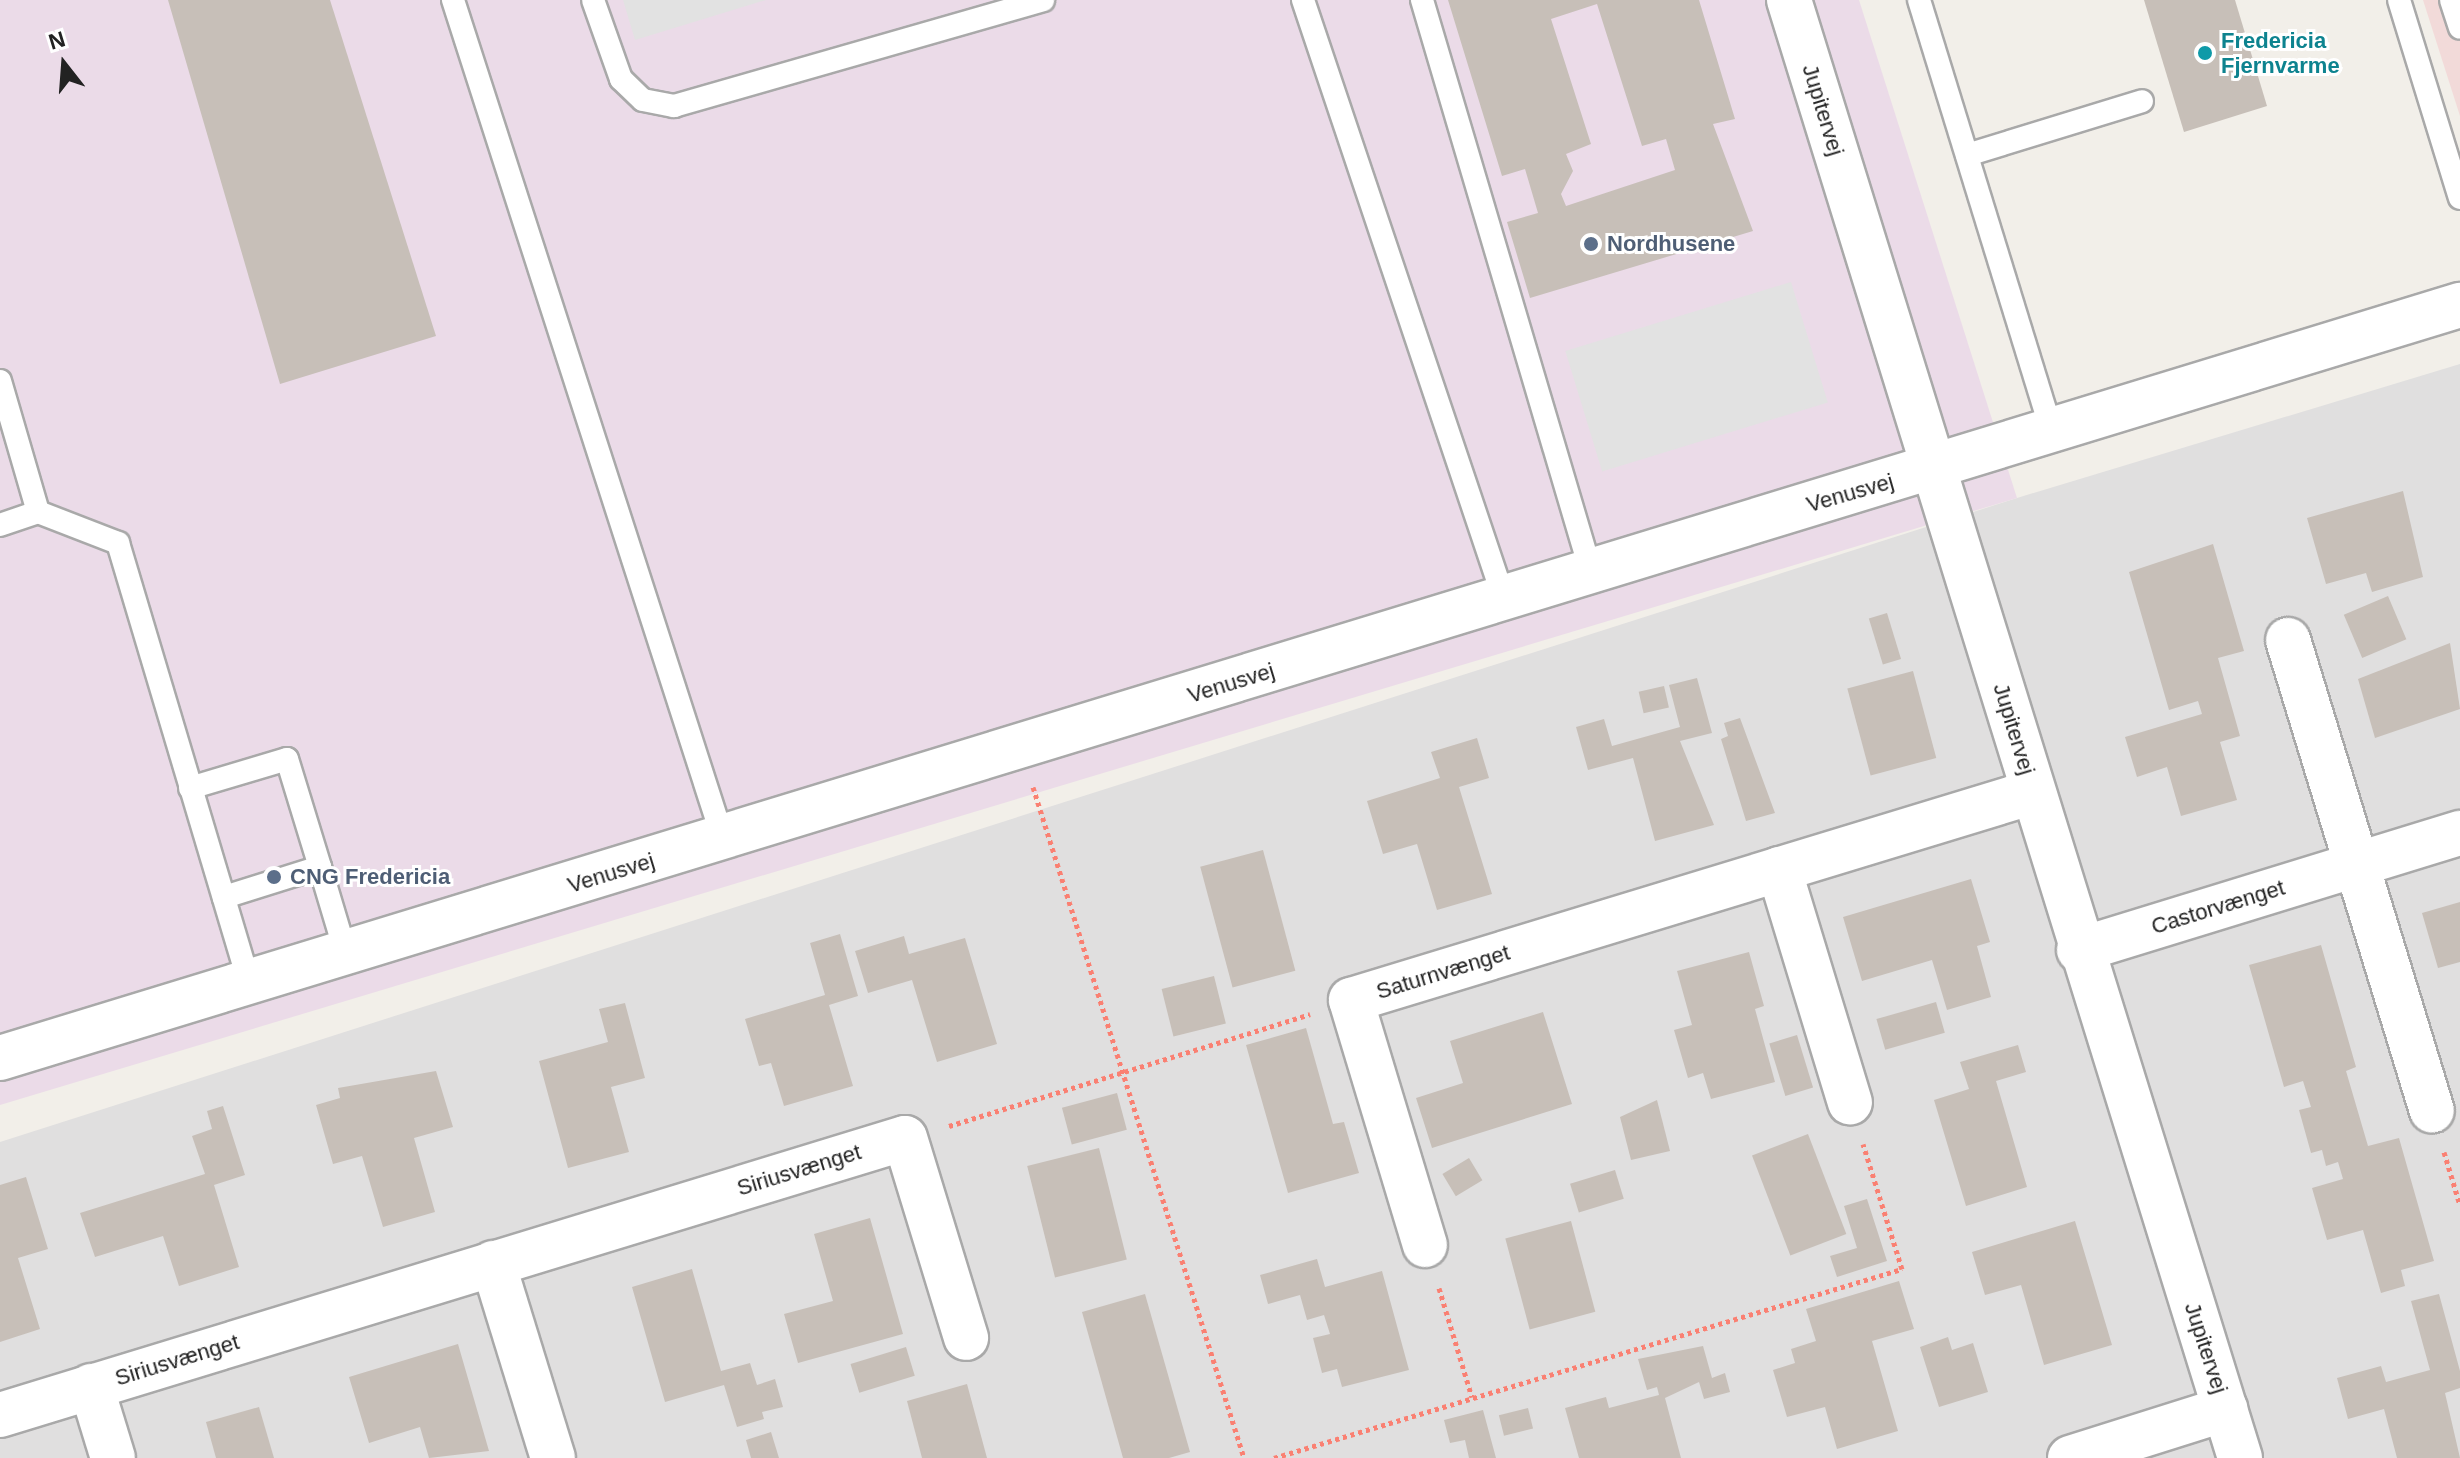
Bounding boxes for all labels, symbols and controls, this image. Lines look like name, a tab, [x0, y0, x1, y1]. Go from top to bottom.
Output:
north arrow	[24, 24, 104, 104]
text: N	[46, 26, 68, 55]
place label: Fredericia Fjernvarme	[2221, 27, 2340, 78]
marker: Fredericia Fjernvarme	[2196, 44, 2214, 62]
street label: Jupitervej	[1797, 61, 1849, 159]
place label: Nordhusene	[1607, 231, 1735, 257]
marker: Nordhusene	[1582, 235, 1600, 253]
street label: Venusvej	[1803, 468, 1897, 518]
street label: Venusvej	[1184, 657, 1278, 709]
street label: Jupitervej	[1988, 680, 2040, 778]
street label: Venusvej	[564, 847, 658, 899]
place label: CNG Fredericia	[290, 864, 450, 890]
marker: CNG Fredericia	[265, 868, 283, 886]
street label: Castorvænget	[2148, 874, 2288, 940]
street label: Saturnvænget	[1373, 939, 1513, 1005]
street label: Siriusvænget	[734, 1139, 864, 1201]
street label: Jupitervej	[2179, 1299, 2233, 1397]
street label: Siriusvænget	[112, 1329, 242, 1391]

